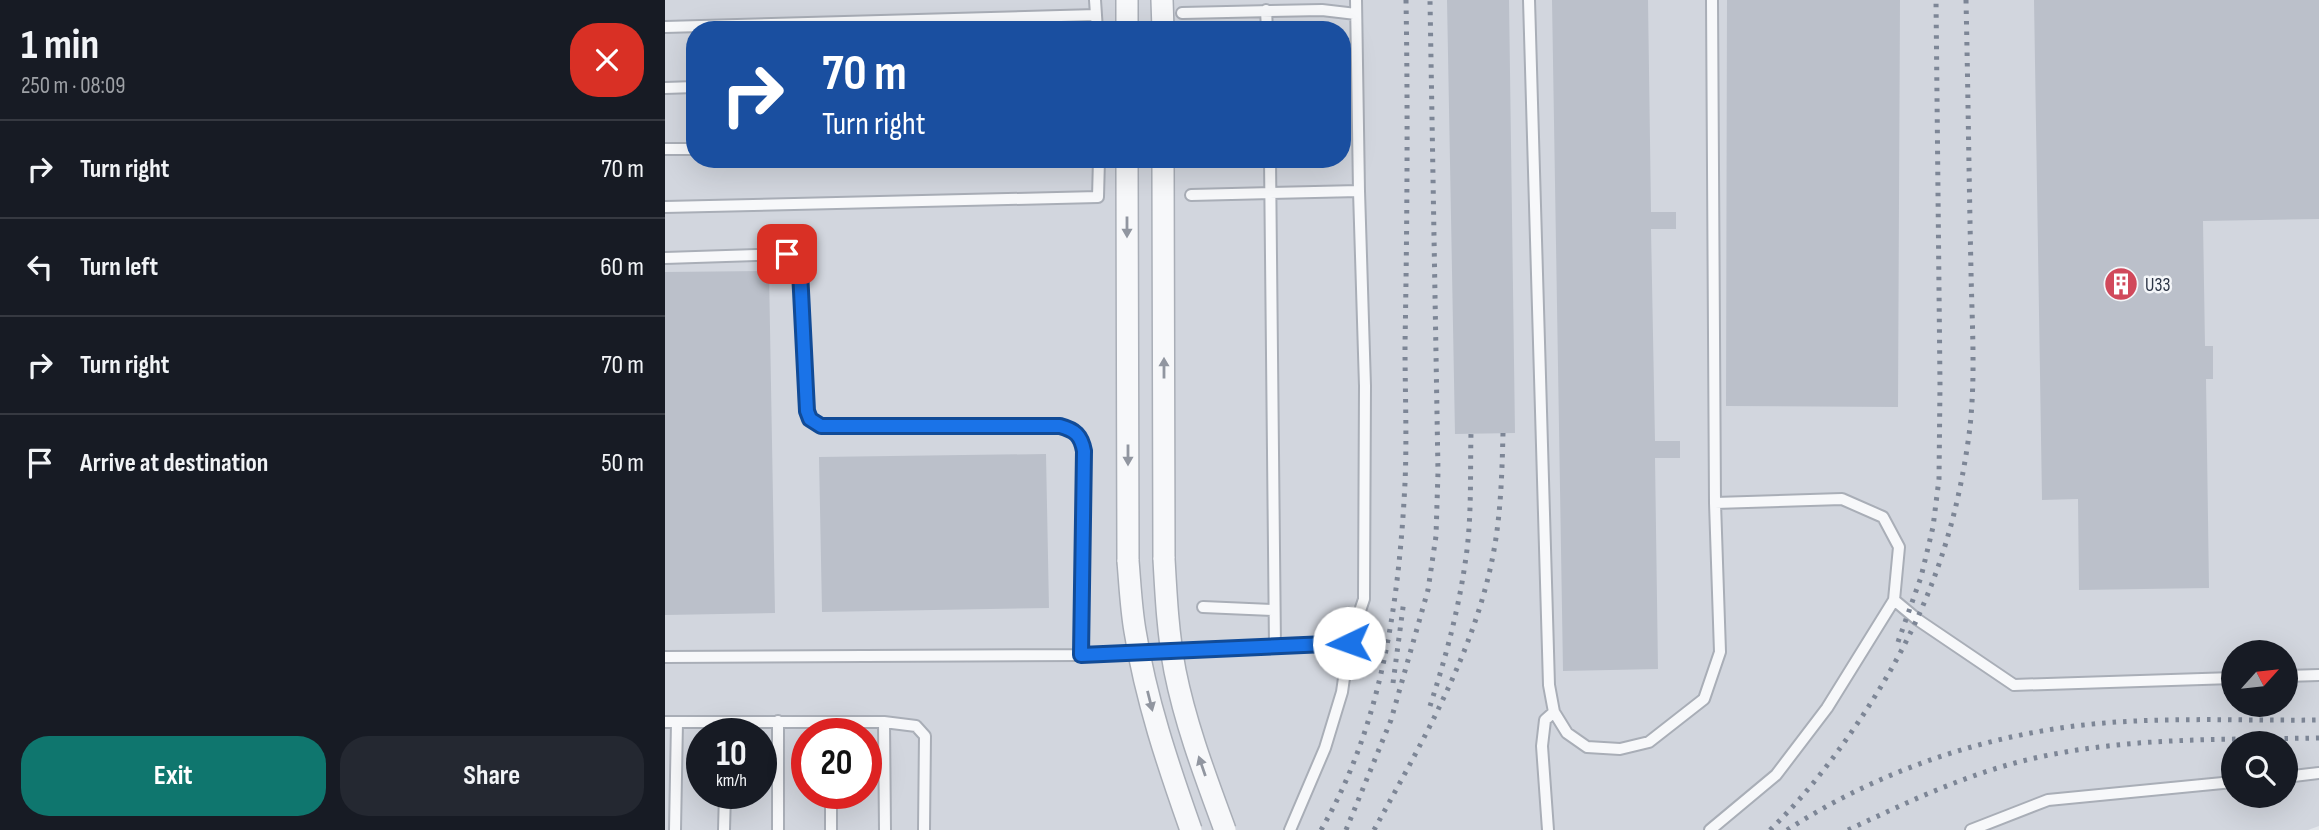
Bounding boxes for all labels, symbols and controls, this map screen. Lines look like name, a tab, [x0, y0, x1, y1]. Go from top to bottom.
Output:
text: 1 min	[21, 20, 99, 71]
button: close	[570, 23, 644, 97]
text: 70 m	[822, 45, 907, 104]
icon: right	[707, 49, 798, 140]
text: 250 m · 08:09	[21, 72, 125, 100]
text: Turn right	[822, 105, 926, 144]
icon: right	[21, 150, 59, 188]
text: Turn right	[80, 154, 169, 185]
text: 70 m	[601, 154, 644, 185]
one-way arrow	[1121, 217, 1133, 239]
pin	[757, 224, 817, 284]
icon: arrive	[768, 235, 806, 273]
icon: left	[21, 248, 59, 286]
text: Turn left	[80, 252, 158, 283]
text: 60 m	[600, 252, 644, 283]
building icon: U33	[2102, 265, 2140, 303]
place label: U33	[2145, 274, 2170, 297]
icon: right	[21, 346, 59, 384]
text: Turn right	[80, 350, 169, 381]
text: 70 m	[601, 350, 644, 381]
one-way arrow	[1158, 357, 1170, 379]
icon: arrive	[21, 444, 59, 482]
one-way arrow	[1122, 444, 1134, 466]
text: Arrive at destination	[80, 448, 268, 479]
text: 50 m	[601, 448, 644, 479]
position arrow	[1312, 606, 1386, 680]
north arrow	[2221, 640, 2298, 718]
map controls	[2221, 640, 2298, 808]
one-way arrow	[1145, 690, 1156, 712]
speed limit sign: 20	[791, 718, 882, 809]
button: search	[2221, 731, 2298, 808]
text: 10	[716, 733, 747, 776]
button: Exit	[21, 736, 326, 816]
button: Share	[340, 736, 644, 816]
one-way arrow	[1196, 755, 1207, 776]
text: km/h	[716, 770, 747, 791]

